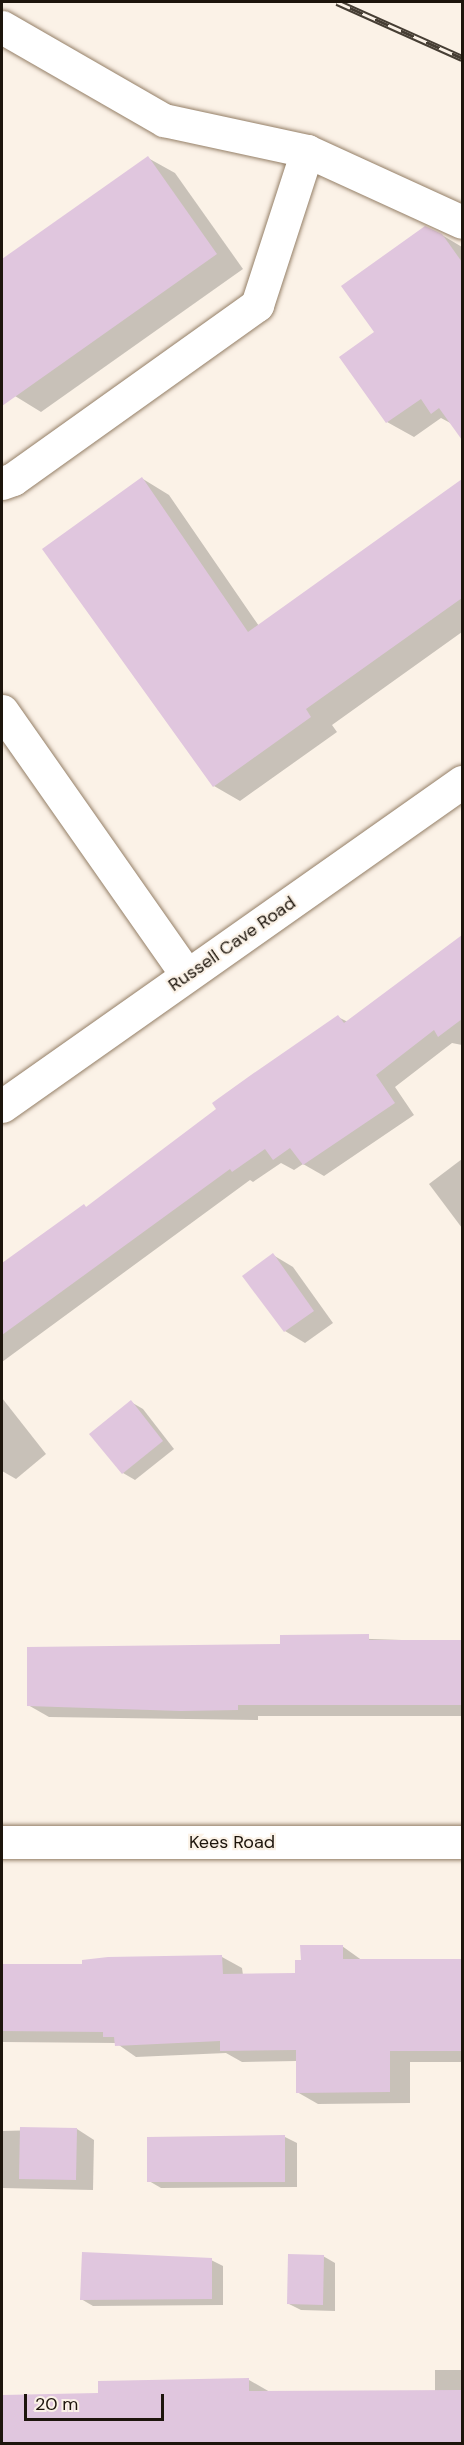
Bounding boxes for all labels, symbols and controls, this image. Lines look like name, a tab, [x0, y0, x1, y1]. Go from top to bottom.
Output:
street label: Russell Cave Road	[164, 892, 300, 996]
street label: Kees Road	[189, 1831, 275, 1853]
scale bar	[27, 2382, 166, 2420]
text: 20 m	[35, 2392, 78, 2416]

